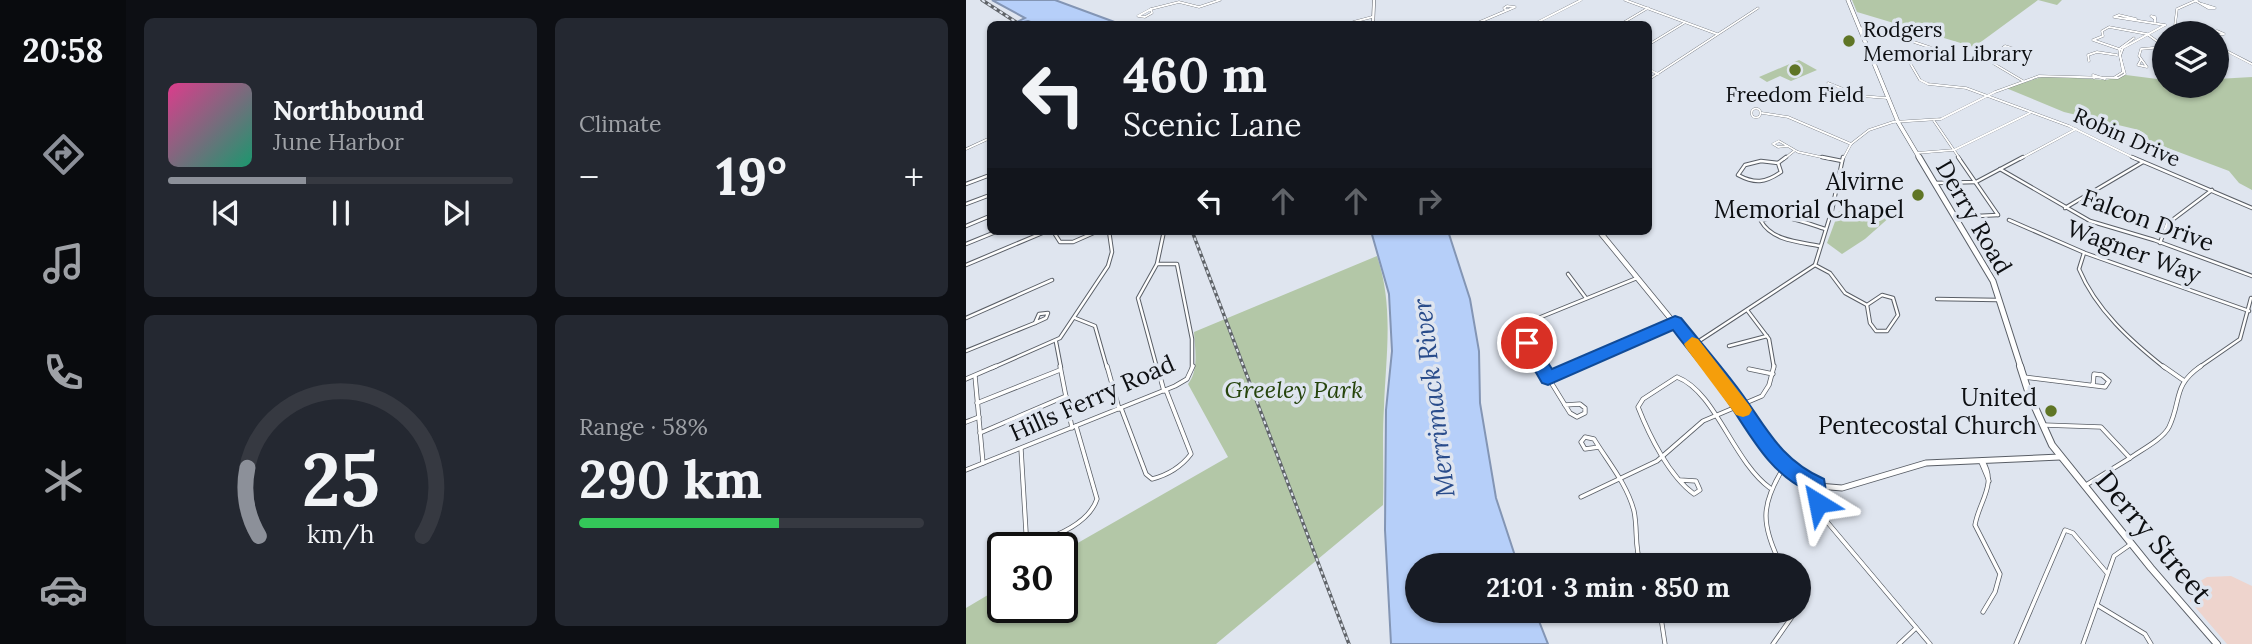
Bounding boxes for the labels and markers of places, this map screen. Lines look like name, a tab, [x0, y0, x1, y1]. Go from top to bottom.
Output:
place label: Rodgers Memorial Library	[1863, 16, 2032, 67]
marker: Rodgers Memorial Library	[1841, 33, 1857, 49]
marker: Freedom Field	[1787, 62, 1803, 78]
place label: Freedom Field	[1726, 81, 1864, 108]
place label: Alvirne Memorial Chapel	[1714, 166, 1904, 225]
marker: Alvirne Memorial Chapel	[1910, 187, 1926, 203]
pin	[1497, 313, 1557, 373]
place label: United Pentecostal Church	[1818, 382, 2037, 441]
marker: United Pentecostal Church	[2043, 403, 2059, 419]

